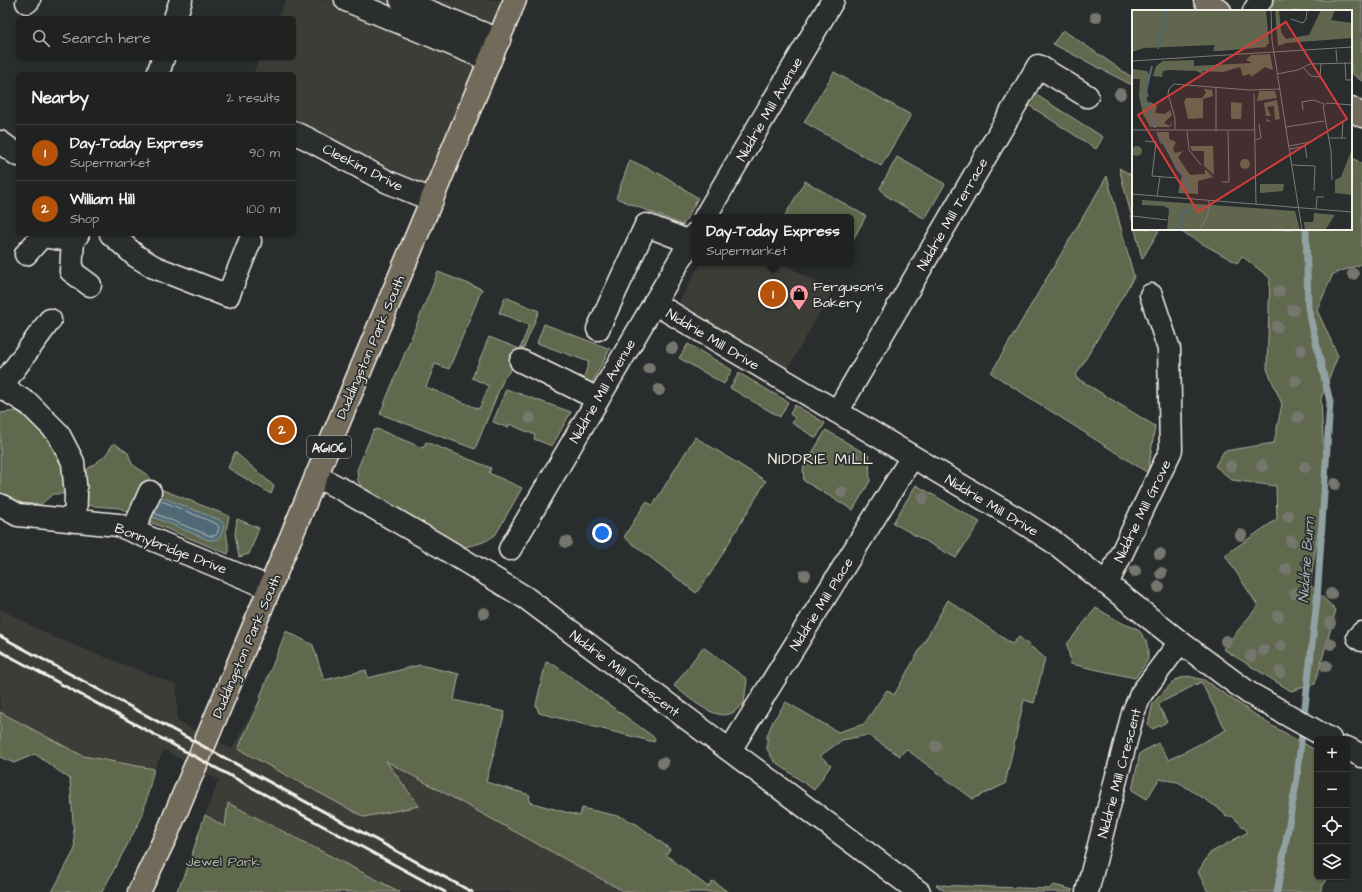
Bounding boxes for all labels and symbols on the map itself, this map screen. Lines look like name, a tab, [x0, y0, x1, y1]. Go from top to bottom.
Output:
inset map	[1132, 10, 1352, 230]
street label: Niddrie Mill Avenue	[732, 53, 808, 165]
street label: Cleekim Drive	[319, 139, 407, 197]
street label: Niddrie Mill Terrace	[912, 154, 994, 275]
street label: Duddingston Park South	[332, 272, 410, 422]
place label: Ferguson's Bakery	[813, 277, 884, 313]
pin: 1	[760, 279, 786, 309]
shop icon: Ferguson's Bakery	[788, 283, 810, 311]
street label: Niddrie Mill Drive	[662, 304, 763, 376]
street label: Niddrie Mill Avenue	[565, 335, 641, 447]
pin: 2	[269, 415, 295, 445]
road number: A6106	[307, 436, 351, 458]
district label: NIDDRIE MILL	[768, 449, 874, 470]
street label: Niddrie Mill Grove	[1109, 456, 1177, 566]
street label: Niddrie Mill Drive	[941, 470, 1042, 542]
water label: Niddrie Burn	[1293, 515, 1320, 604]
street label: Bonnybridge Drive	[112, 518, 230, 580]
your location	[592, 523, 612, 543]
street label: Niddrie Mill Place	[785, 554, 859, 655]
street label: Duddingston Park South	[208, 571, 286, 721]
street label: Niddrie Mill Crescent	[565, 626, 684, 722]
street label: Niddrie Mill Crescent	[1093, 706, 1147, 840]
park label: Jewel Park	[186, 852, 260, 872]

